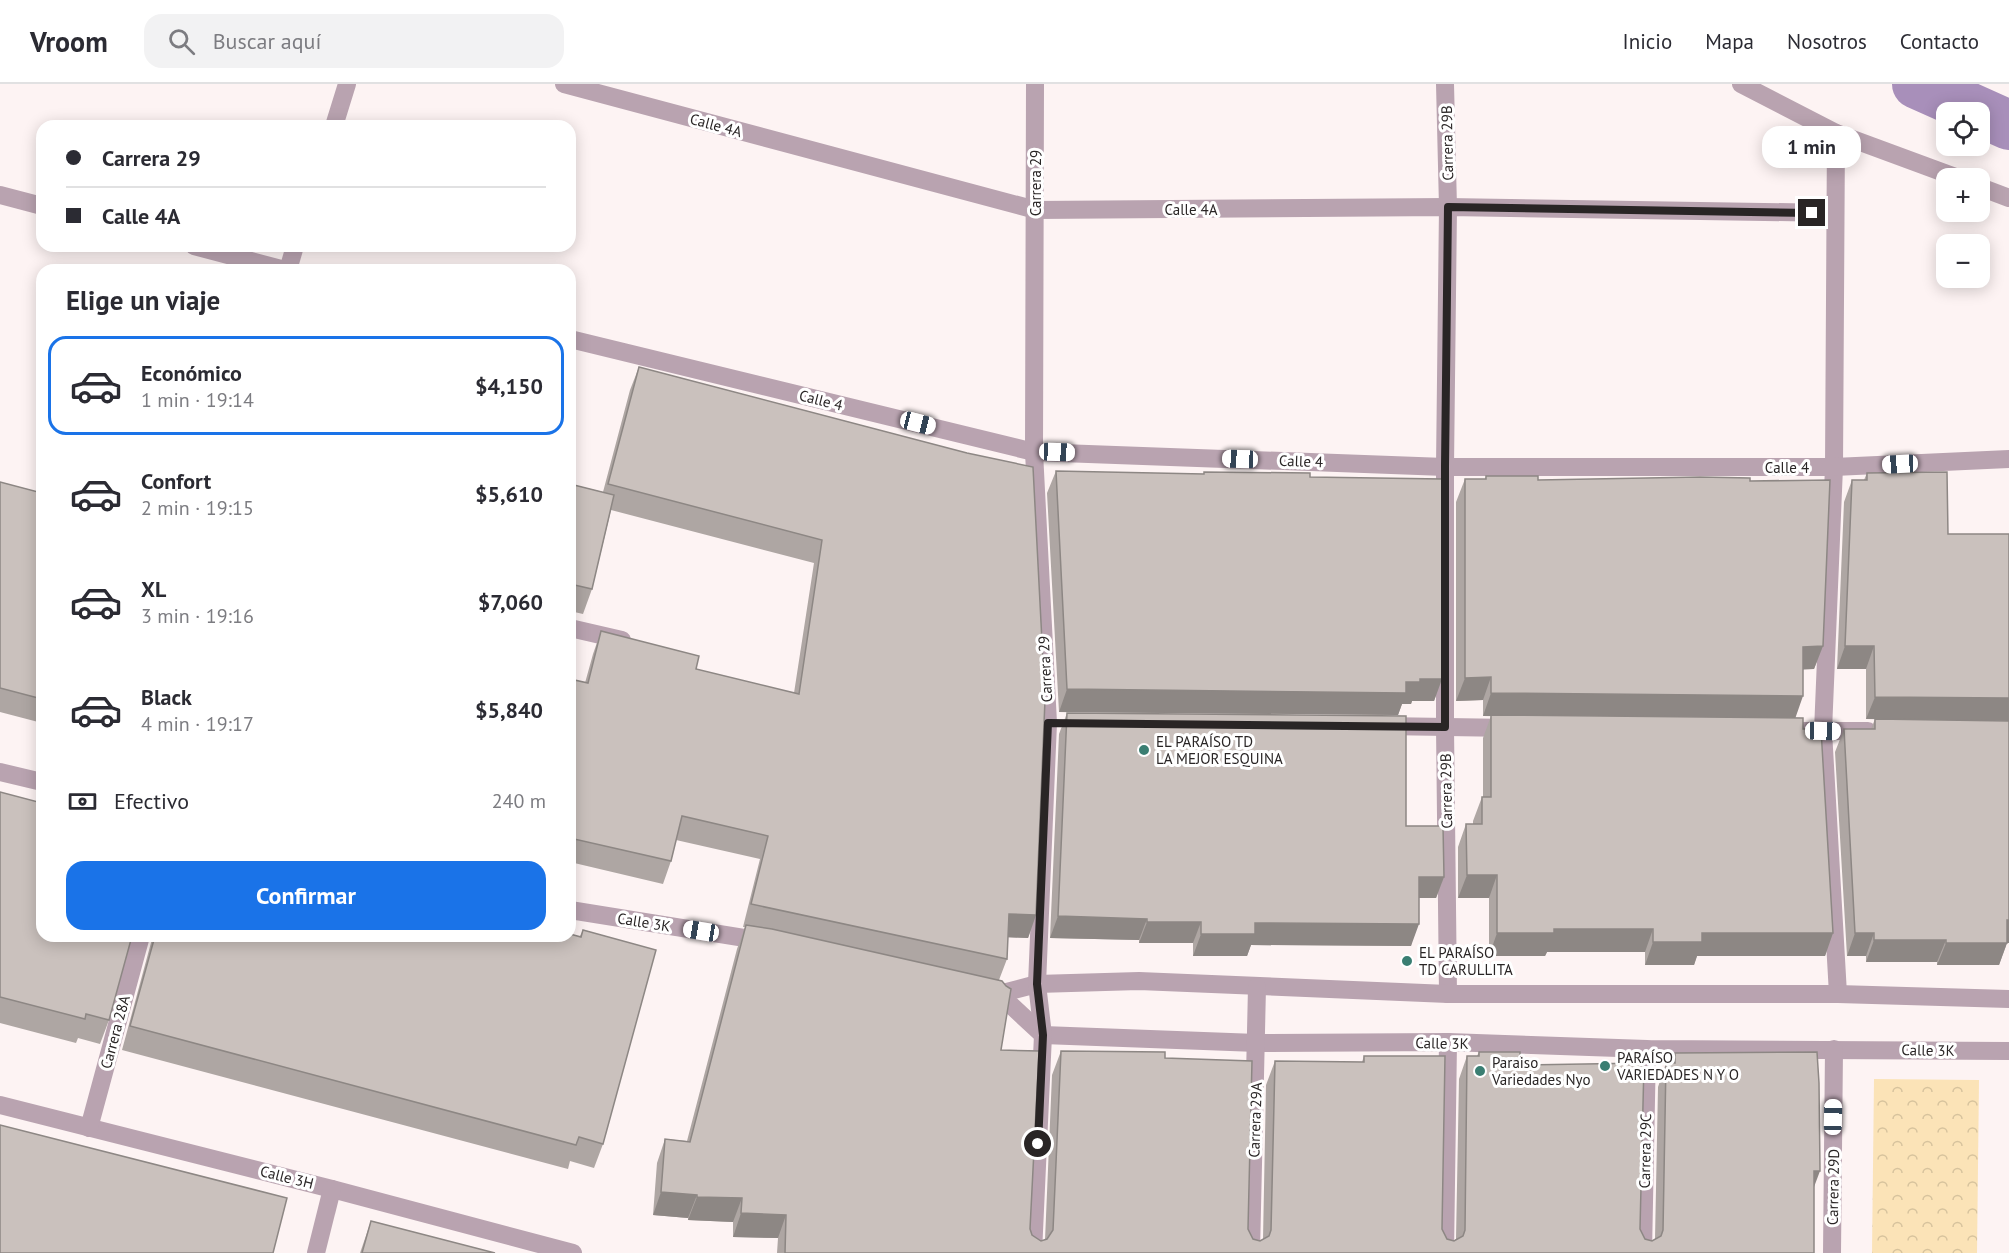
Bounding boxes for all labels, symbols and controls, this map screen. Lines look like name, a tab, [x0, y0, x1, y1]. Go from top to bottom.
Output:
search box	[144, 14, 564, 68]
text: Vroom	[30, 23, 108, 60]
icon: search	[165, 25, 198, 58]
text: Buscar aquí	[213, 27, 321, 55]
text: Inicio	[1623, 28, 1672, 55]
text: Mapa	[1705, 28, 1754, 55]
text: Nosotros	[1787, 28, 1867, 55]
text: Contacto	[1900, 28, 1979, 55]
map controls	[1936, 102, 1990, 288]
button: locate	[1936, 102, 1990, 156]
street label: Carrera 29B	[1437, 105, 1457, 181]
street label: Calle 4A	[688, 109, 744, 141]
callout: 1 min	[1762, 126, 1862, 168]
text: 1 min	[1787, 134, 1836, 160]
text: Carrera 29	[102, 144, 201, 172]
street label: Carrera 29	[1026, 150, 1045, 216]
button: +	[1936, 168, 1990, 222]
route end	[1798, 199, 1825, 226]
street label: Calle 4A	[1164, 200, 1218, 219]
text: Calle 4A	[102, 202, 180, 230]
button: −	[1936, 234, 1990, 288]
text: Elige un viaje	[66, 283, 220, 317]
icon: car	[69, 359, 123, 413]
text: Económico	[141, 359, 242, 387]
text: $4,150	[475, 372, 543, 400]
street label: Calle 4	[797, 385, 845, 415]
text: 1 min · 19:14	[141, 387, 254, 413]
car	[898, 410, 938, 436]
car	[1039, 442, 1075, 462]
car	[1222, 449, 1258, 469]
street label: Calle 4	[1279, 451, 1323, 471]
car	[1882, 454, 1918, 474]
street label: Calle 4	[1765, 458, 1809, 477]
icon: car	[69, 467, 123, 521]
text: Confort	[141, 467, 211, 495]
text: $5,610	[475, 480, 543, 508]
text: 2 min · 19:15	[141, 495, 254, 521]
icon: car	[69, 575, 123, 629]
text: XL	[141, 575, 166, 603]
text: $7,060	[478, 588, 543, 616]
text: 3 min · 19:16	[141, 603, 254, 629]
street label: Carrera 29	[1034, 635, 1056, 703]
icon: car	[69, 683, 123, 737]
text: Black	[141, 683, 192, 711]
text: $5,840	[475, 696, 543, 724]
text: 4 min · 19:17	[141, 711, 254, 737]
car	[1805, 722, 1841, 740]
place label: EL PARAÍSO TD LA MEJOR ESQUINA	[1156, 732, 1283, 768]
marker: EL PARAÍSO TD LA MEJOR ESQUINA	[1137, 743, 1151, 757]
street label: Carrera 29B	[1436, 753, 1456, 829]
icon: cash	[66, 785, 99, 818]
text: Efectivo	[114, 787, 189, 815]
text: 240 m	[492, 788, 546, 814]
button: Confirmar	[66, 861, 546, 930]
street label: Calle 3K	[616, 908, 672, 936]
car	[682, 919, 720, 943]
place label: EL PARAÍSO TD CARULLITA	[1419, 943, 1513, 979]
marker: EL PARAÍSO TD CARULLITA	[1400, 954, 1414, 968]
street label: Carrera 28A	[96, 993, 134, 1071]
street label: Calle 3K	[1415, 1033, 1469, 1053]
street label: Calle 3K	[1901, 1040, 1955, 1060]
place label: PARAÍSO VARIEDADES N Y O	[1616, 1048, 1739, 1084]
place label: Paraiso Variedades Nyo	[1491, 1053, 1590, 1089]
marker: PARAÍSO VARIEDADES N Y O	[1598, 1059, 1612, 1073]
marker: Paraiso Variedades Nyo	[1473, 1064, 1487, 1078]
street label: Carrera 29A	[1244, 1082, 1266, 1158]
car	[1824, 1099, 1842, 1135]
street label: Carrera 29C	[1635, 1113, 1655, 1189]
route start	[1024, 1130, 1051, 1157]
street label: Carrera 29D	[1823, 1149, 1843, 1225]
street label: Calle 3H	[258, 1161, 316, 1193]

